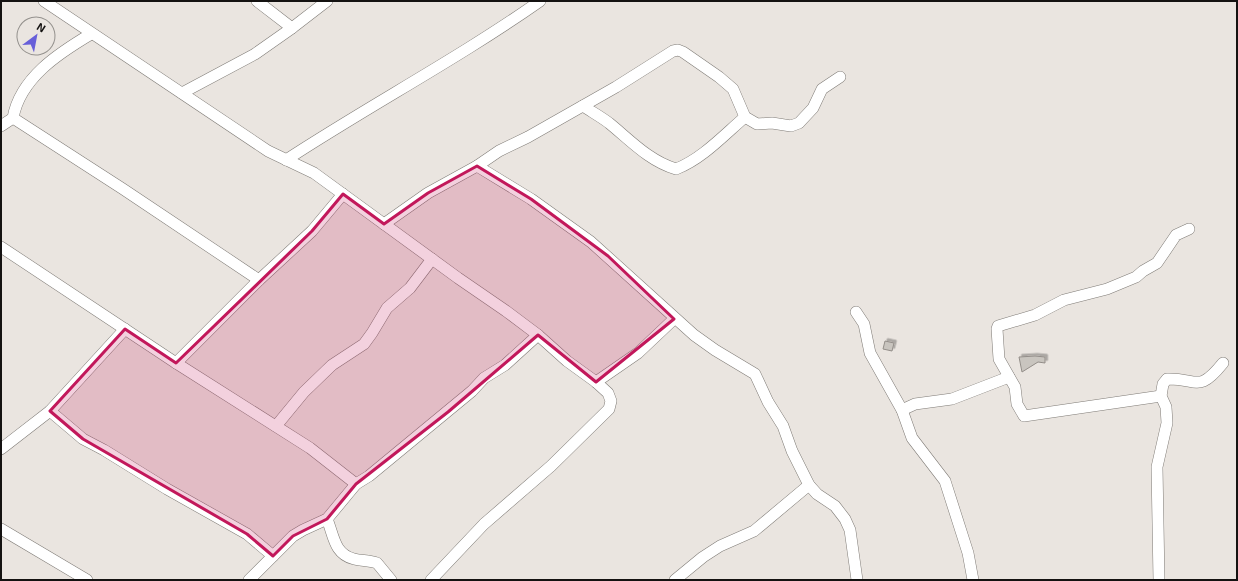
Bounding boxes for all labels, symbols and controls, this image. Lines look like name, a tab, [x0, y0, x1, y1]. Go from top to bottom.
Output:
north arrow	[16, 16, 56, 56]
text: N	[35, 19, 48, 35]

